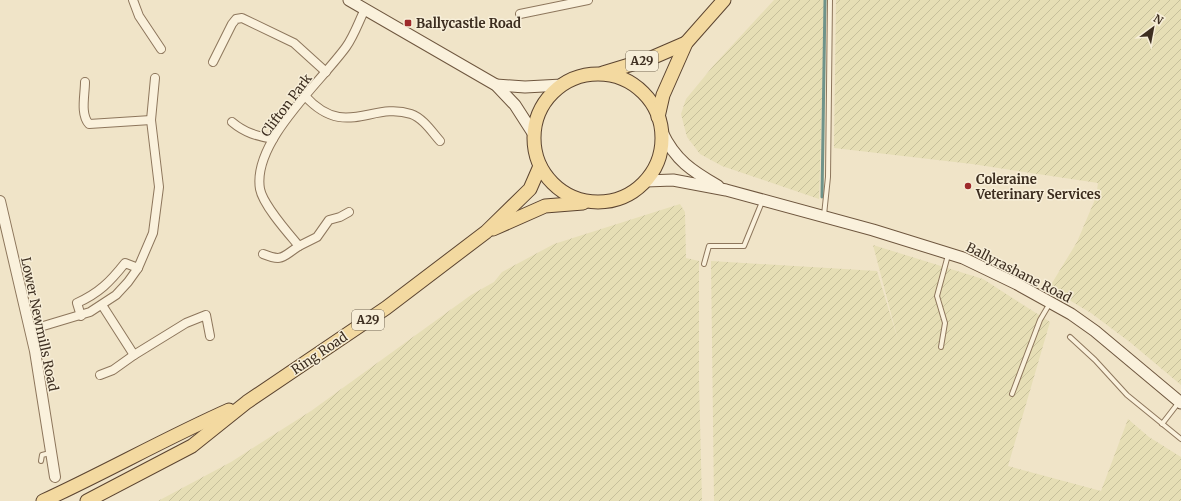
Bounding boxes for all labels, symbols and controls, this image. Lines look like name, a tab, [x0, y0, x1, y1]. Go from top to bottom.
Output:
north arrow	[1133, 8, 1173, 48]
text: N	[1151, 11, 1166, 28]
place label: Ballycastle Road	[416, 15, 521, 32]
marker: Ballycastle Road	[403, 18, 413, 28]
road number: A29	[626, 51, 658, 71]
street label: Clifton Park	[257, 70, 316, 140]
place label: Coleraine Veterinary Services	[975, 171, 1101, 203]
marker: Coleraine Veterinary Services	[963, 181, 973, 191]
street label: Ballyrashane Road	[963, 239, 1074, 306]
street label: Lower Newmills Road	[17, 255, 62, 393]
road number: A29	[352, 310, 384, 330]
street label: Ring Road	[288, 328, 351, 378]

